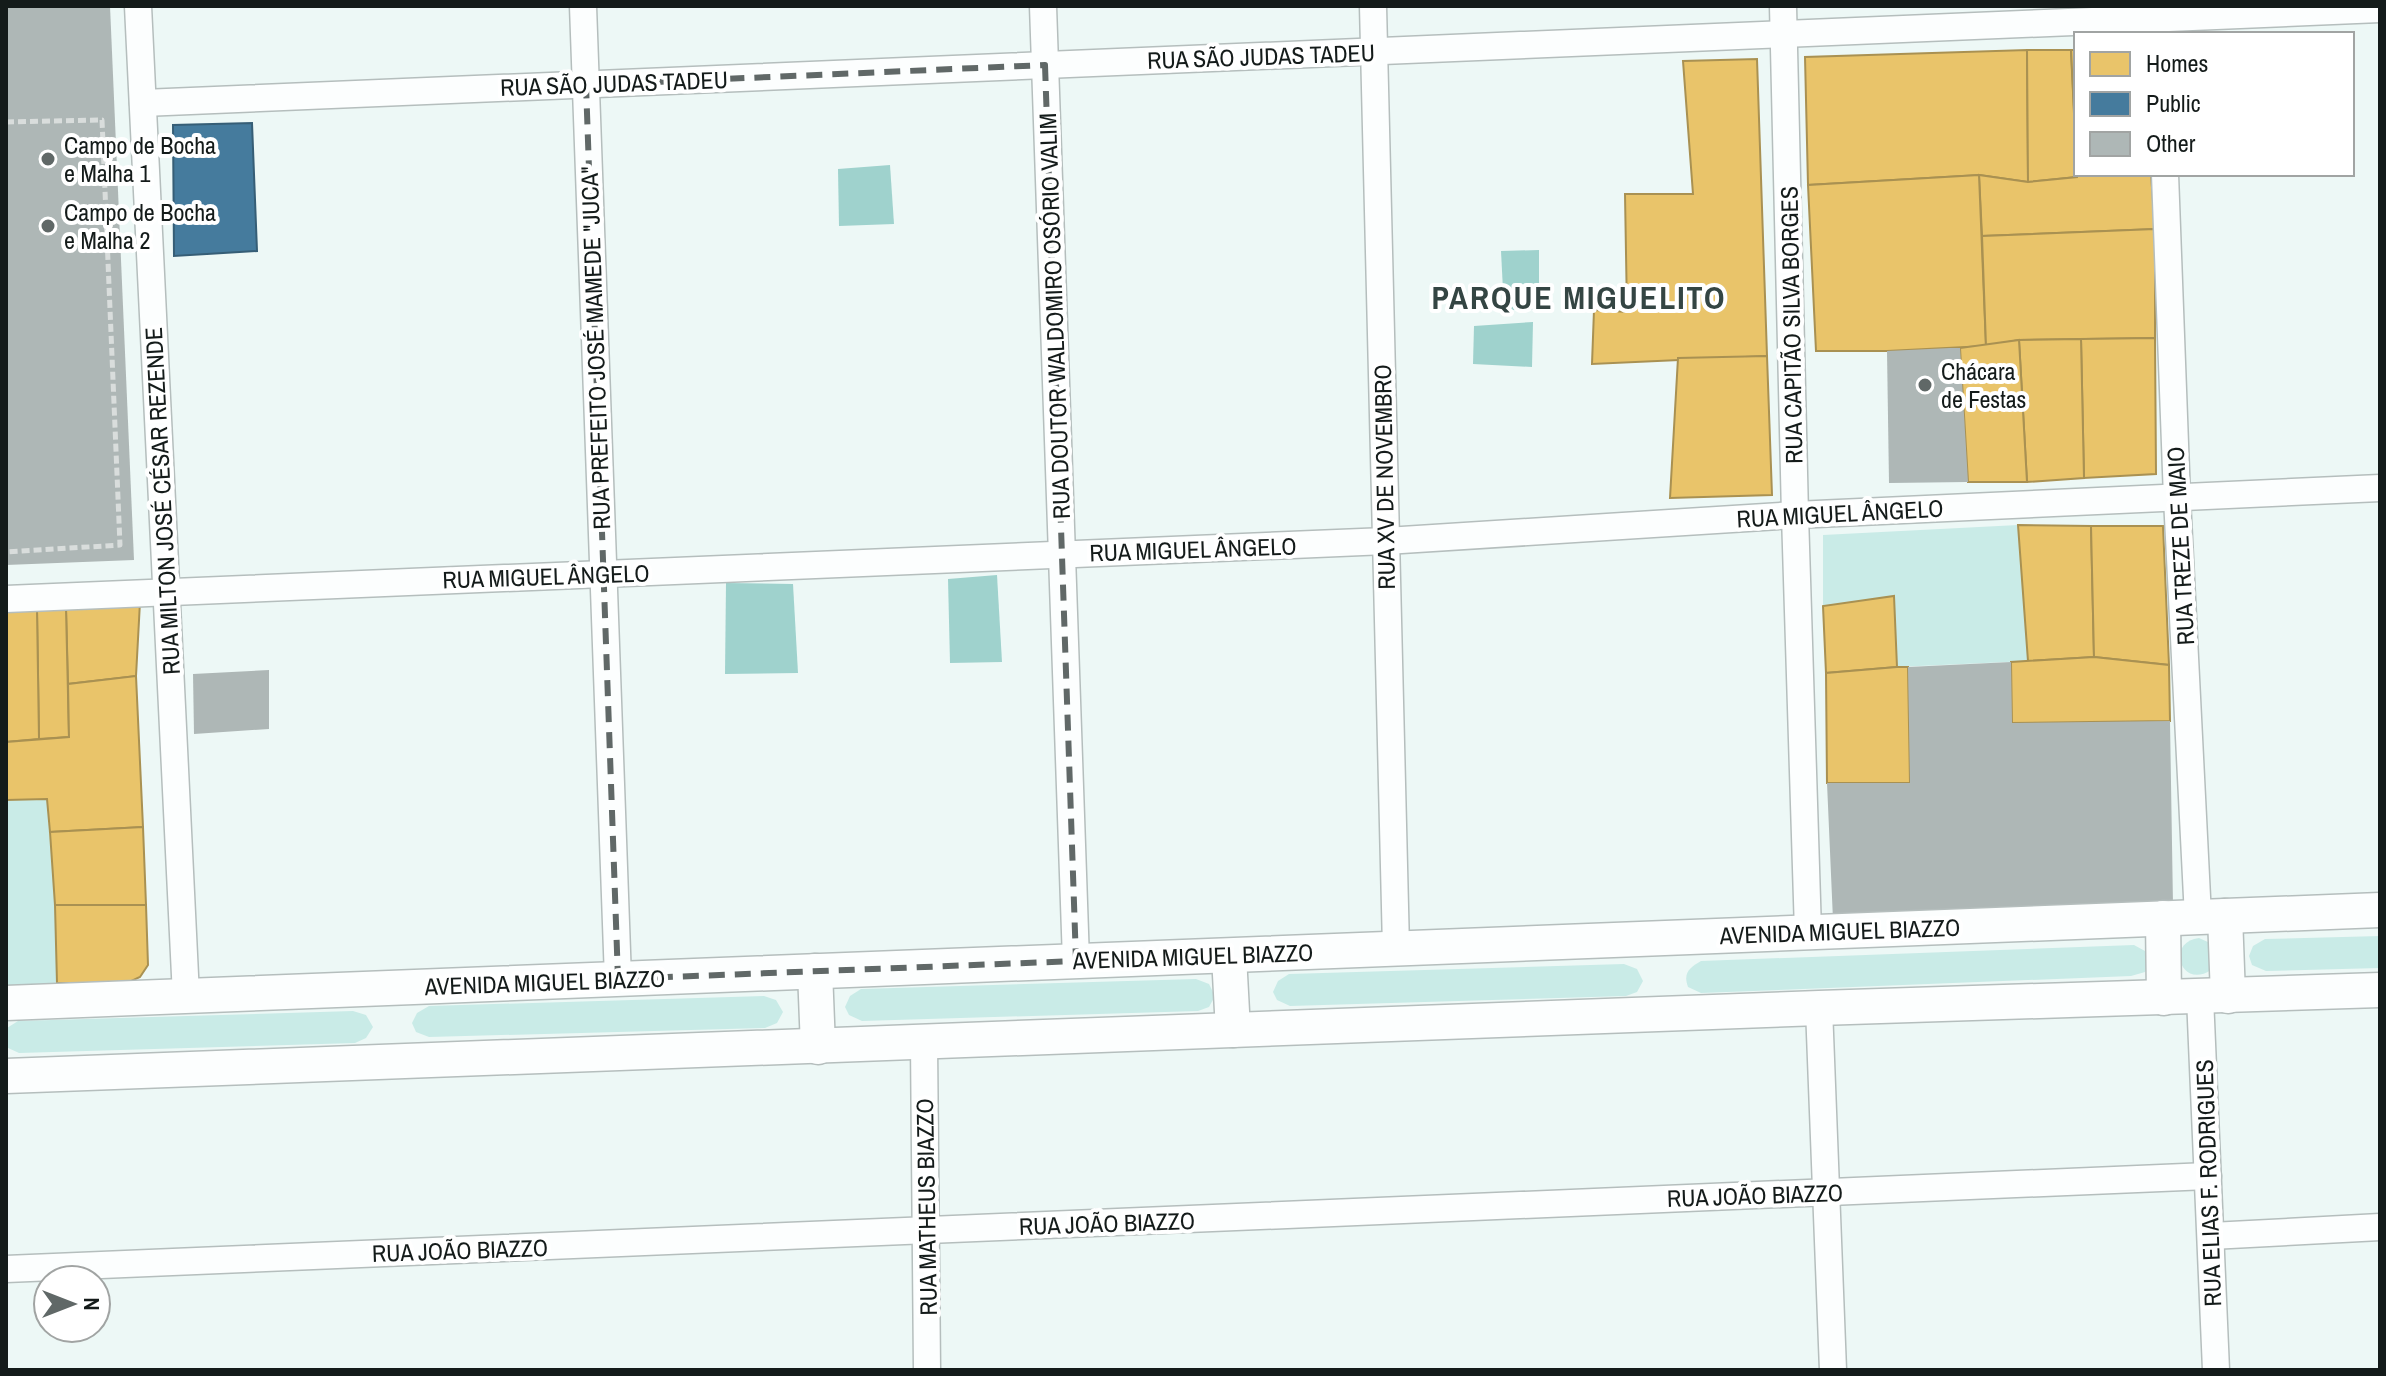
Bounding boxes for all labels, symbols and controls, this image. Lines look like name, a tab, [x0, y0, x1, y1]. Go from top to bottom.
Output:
legend	[2074, 32, 2354, 176]
street label: RUA SÃO JUDAS TADEU	[1147, 36, 1375, 76]
text: Homes	[2146, 47, 2208, 79]
street label: RUA SÃO JUDAS TADEU	[500, 63, 728, 103]
text: Public	[2146, 87, 2201, 119]
street label: RUA DOUTOR WALDOMIRO OSÓRIO VALIM	[1031, 112, 1077, 520]
text: Other	[2146, 127, 2196, 159]
place label: Campo de Bocha e Malha 1	[64, 129, 216, 189]
marker: Campo de Bocha e Malha 1	[39, 150, 57, 168]
street label: RUA PREFEITO JOSÉ MAMEDE "JUCA"	[573, 166, 617, 530]
street label: RUA CAPITÃO SILVA BORGES	[1773, 186, 1809, 464]
place label: Campo de Bocha e Malha 2	[64, 196, 216, 256]
marker: Campo de Bocha e Malha 2	[39, 217, 57, 235]
district label: PARQUE MIGUELITO	[1432, 276, 1726, 319]
street label: RUA MILTON JOSÉ CÉSAR REZENDE	[137, 326, 187, 676]
place label: Chácara de Festas	[1941, 355, 2026, 415]
street label: RUA XV DE NOVEMBRO	[1366, 364, 1402, 590]
marker: Chácara de Festas	[1916, 376, 1934, 394]
street label: RUA TREZE DE MAIO	[2159, 446, 2201, 646]
street label: RUA MIGUEL ÂNGELO	[1736, 492, 1944, 534]
street label: RUA MIGUEL ÂNGELO	[1089, 529, 1297, 569]
street label: RUA MIGUEL ÂNGELO	[442, 556, 650, 596]
street label: AVENIDA MIGUEL BIAZZO	[1718, 911, 1961, 951]
street label: AVENIDA MIGUEL BIAZZO	[1071, 936, 1314, 976]
street label: AVENIDA MIGUEL BIAZZO	[423, 962, 666, 1002]
street label: RUA ELIAS F. RODRIGUES	[2188, 1059, 2228, 1307]
street label: RUA MATHEUS BIAZZO	[908, 1098, 944, 1316]
street label: RUA JOÃO BIAZZO	[1666, 1176, 1844, 1214]
street label: RUA JOÃO BIAZZO	[1018, 1204, 1196, 1242]
street label: RUA JOÃO BIAZZO	[371, 1231, 549, 1269]
north arrow	[32, 1264, 112, 1344]
text: N	[77, 1297, 107, 1311]

